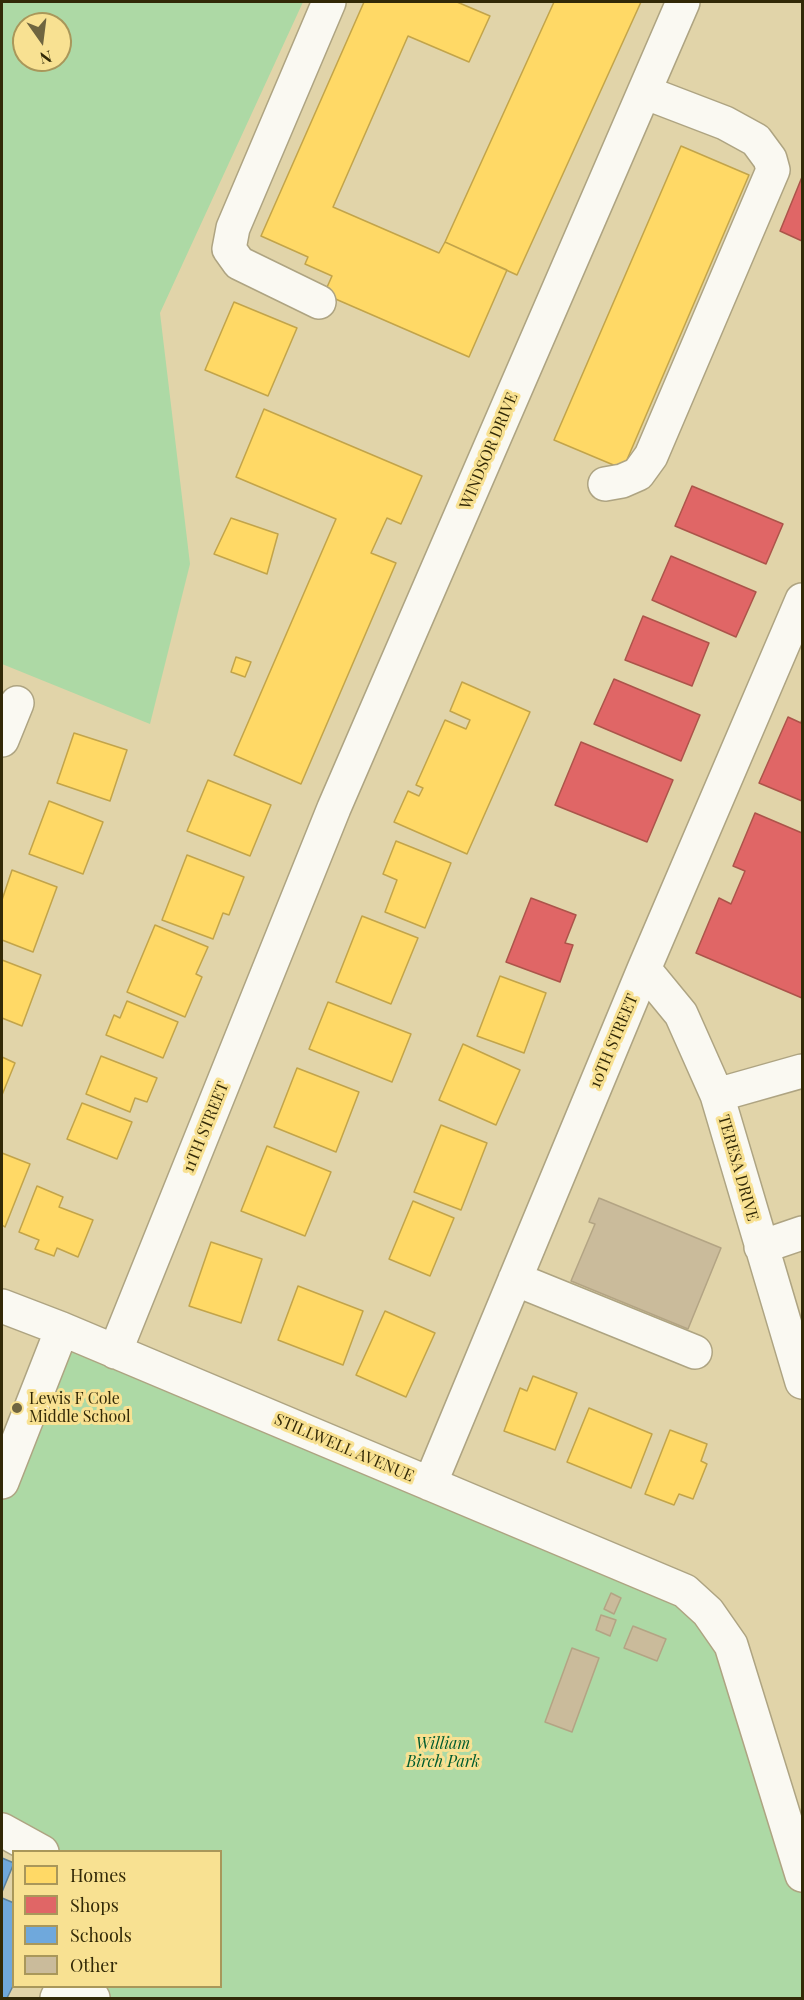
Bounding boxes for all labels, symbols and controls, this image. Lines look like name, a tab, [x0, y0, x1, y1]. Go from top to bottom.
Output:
north arrow	[12, 12, 72, 72]
text: N	[38, 46, 54, 70]
street label: WINDSOR DRIVE	[456, 390, 522, 512]
street label: 10TH STREET	[586, 991, 642, 1091]
street label: 11TH STREET	[179, 1079, 233, 1175]
street label: TERESA DRIVE	[714, 1113, 762, 1223]
place label: Lewis F Cole Middle School	[29, 1389, 130, 1427]
marker: Lewis F Cole Middle School	[10, 1401, 24, 1415]
street label: STILLWELL AVENUE	[271, 1410, 417, 1486]
park label: William Birch Park	[406, 1734, 480, 1772]
legend	[12, 1850, 222, 1988]
text: Homes	[70, 1863, 126, 1887]
text: Shops	[70, 1893, 119, 1917]
text: Schools	[70, 1923, 132, 1947]
text: Other	[70, 1953, 117, 1977]

